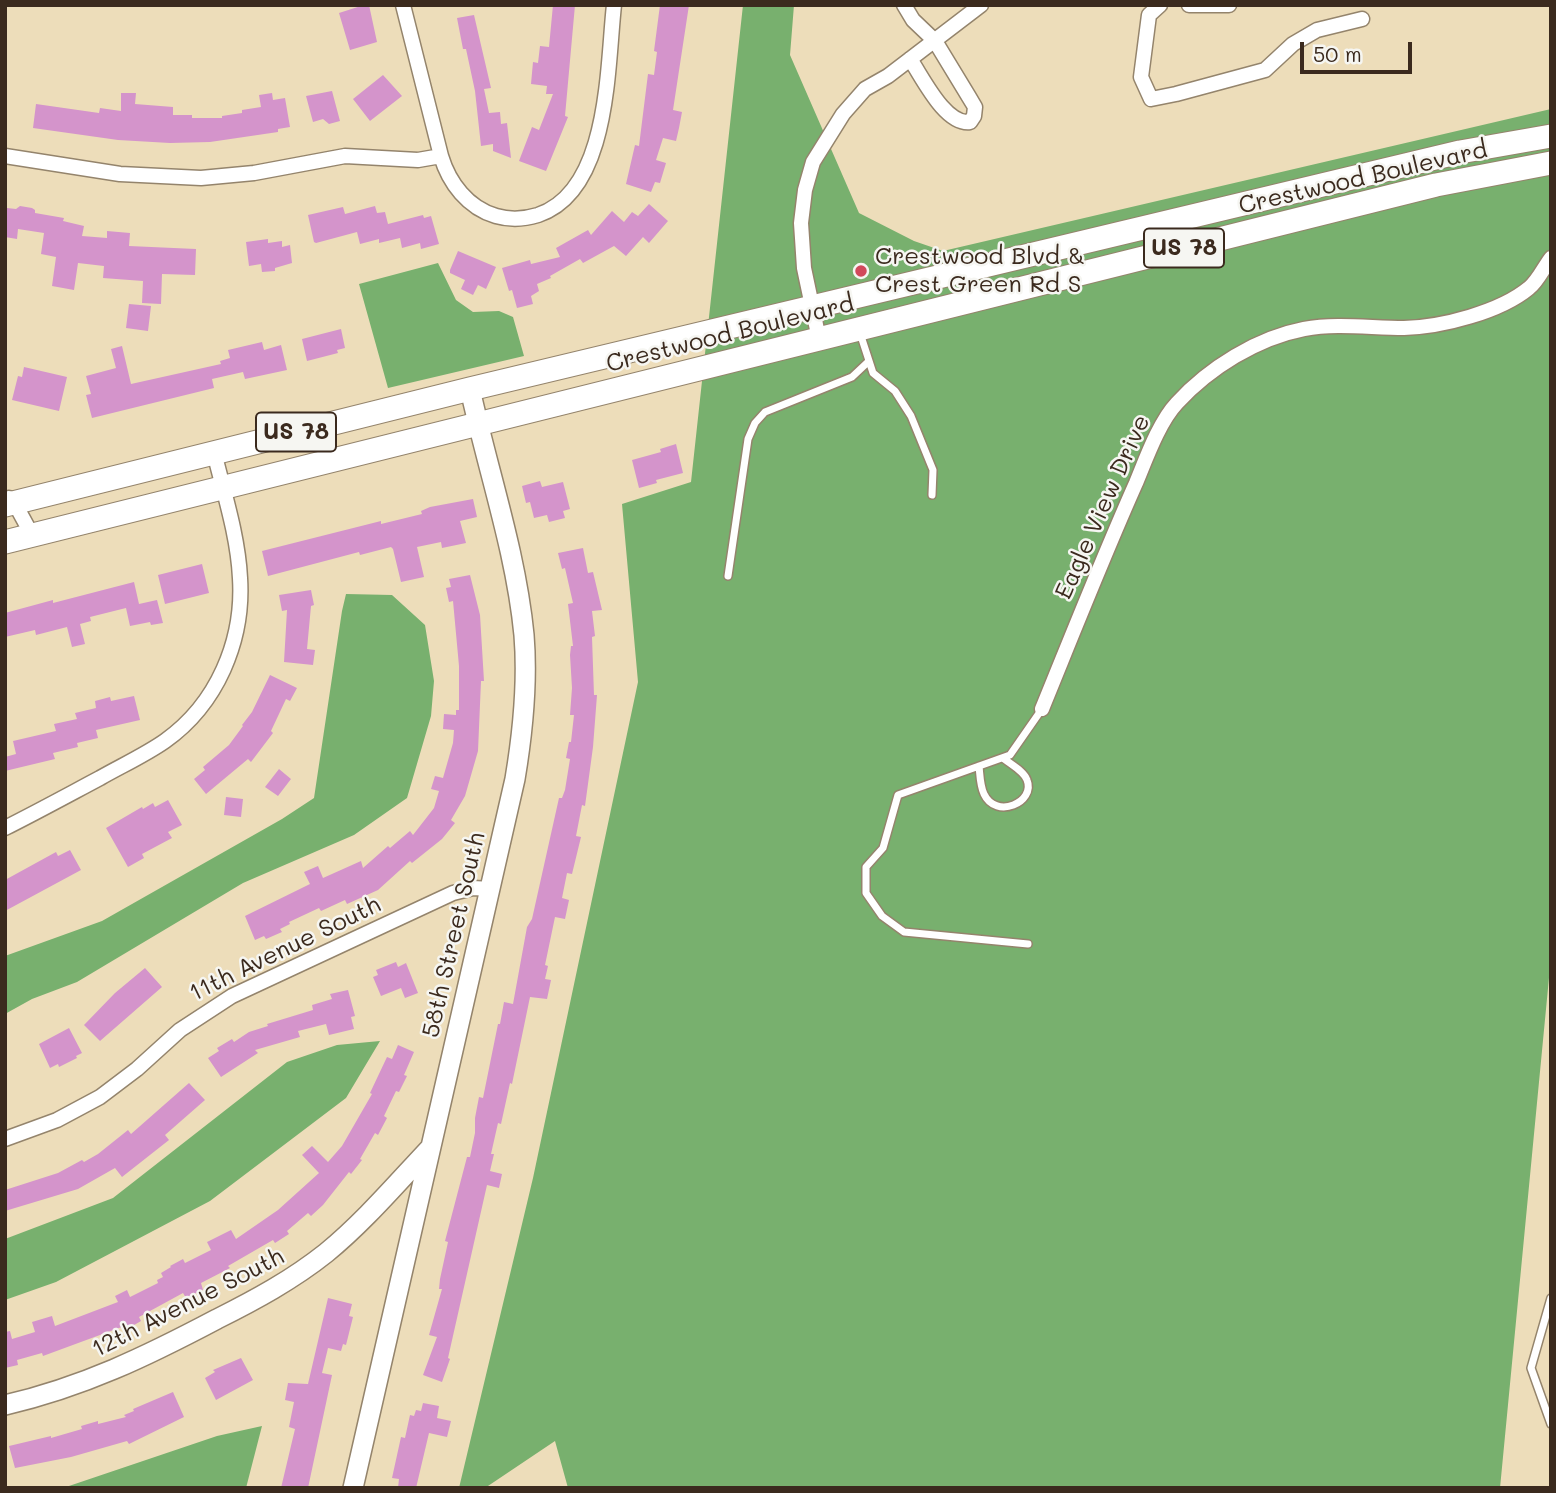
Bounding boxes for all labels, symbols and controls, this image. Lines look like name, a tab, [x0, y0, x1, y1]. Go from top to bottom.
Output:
scale bar	[1304, 28, 1416, 72]
text: 50 m	[1313, 40, 1362, 67]
street label: Crestwood Boulevard	[1236, 135, 1490, 221]
road number: US 78	[1144, 229, 1224, 268]
place label: Crestwood Blvd & Crest Green Rd S	[875, 243, 1085, 299]
marker: Crestwood Blvd & Crest Green Rd S	[853, 263, 869, 279]
street label: Crestwood Boulevard	[603, 289, 857, 379]
street label: Eagle View Drive	[1049, 410, 1157, 604]
road number: US 78	[256, 412, 336, 452]
street label: 58th Street South	[416, 830, 492, 1040]
street label: 11th Avenue South	[185, 890, 385, 1008]
street label: 12th Avenue South	[87, 1242, 289, 1364]

